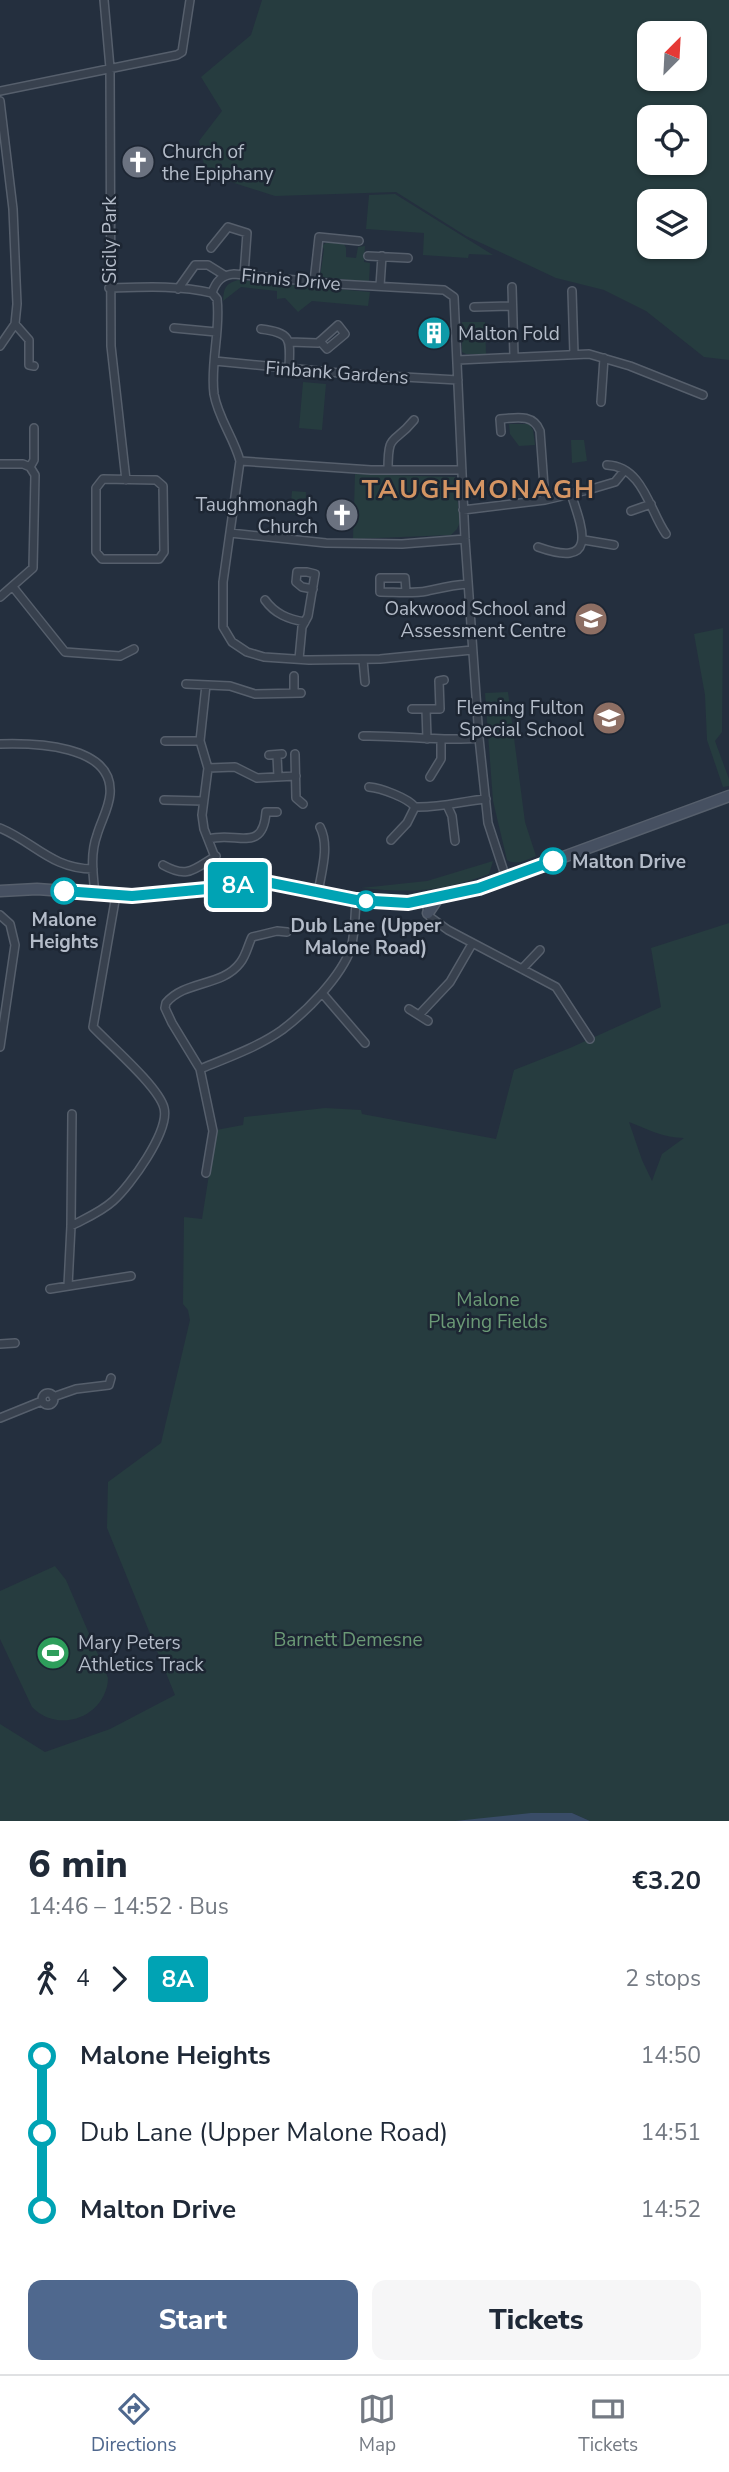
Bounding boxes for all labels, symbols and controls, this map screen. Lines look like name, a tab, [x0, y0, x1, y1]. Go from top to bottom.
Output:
north arrow	[637, 21, 707, 91]
map controls	[637, 21, 707, 259]
button: locate	[637, 105, 707, 175]
place label: Church of the Epiphany	[162, 139, 274, 187]
church icon: Church of the Epiphany	[119, 143, 157, 181]
button: layers	[637, 189, 707, 259]
street label: Sicily Park	[97, 196, 123, 284]
street label: Finnis Drive	[240, 263, 342, 297]
building icon: Malton Fold	[415, 314, 453, 352]
place label: Malton Fold	[458, 321, 560, 347]
street label: Finbank Gardens	[264, 355, 409, 391]
district label: TAUGHMONAGH	[362, 472, 596, 507]
place label: Taughmonagh Church	[196, 492, 318, 540]
church icon: Taughmonagh Church	[323, 496, 361, 534]
place label: Oakwood School and Assessment Centre	[384, 596, 566, 644]
school or university icon: Oakwood School and Assessment Centre	[572, 600, 610, 638]
place label: Fleming Fulton Special School	[456, 695, 584, 743]
school or university icon: Fleming Fulton Special School	[590, 699, 628, 737]
marker: Malton Drive	[540, 848, 566, 874]
place label: Malton Drive	[572, 849, 686, 875]
line badge: 8A	[206, 862, 270, 908]
text: 8A	[222, 869, 254, 901]
marker: Malone Heights	[51, 878, 77, 904]
marker: Dub Lane (Upper Malone Road)	[356, 891, 376, 911]
place label: Malone Heights	[30, 907, 99, 955]
place label: Dub Lane (Upper Malone Road)	[291, 913, 442, 961]
park label: Malone Playing Fields	[428, 1287, 548, 1335]
park label: Barnett Demesne	[273, 1627, 423, 1653]
place label: Mary Peters Athletics Track	[78, 1630, 204, 1678]
sports icon: Mary Peters Athletics Track	[34, 1634, 72, 1672]
text: 6 min	[28, 1839, 128, 1890]
text: €3.20	[632, 1863, 701, 1898]
text: 14:46 – 14:52 · Bus	[28, 1891, 229, 1922]
icon: walk	[28, 1960, 66, 1998]
icon: forward	[100, 1960, 138, 1998]
text: 4	[76, 1963, 90, 1994]
text: 8A	[162, 1963, 194, 1995]
text: 2 stops	[625, 1963, 701, 1994]
text: Malone Heights	[80, 2038, 271, 2073]
text: 14:50	[641, 2040, 701, 2071]
text: Dub Lane (Upper Malone Road)	[80, 2115, 448, 2150]
text: 14:51	[641, 2117, 701, 2148]
text: Malton Drive	[80, 2192, 236, 2227]
text: 14:52	[641, 2194, 701, 2225]
button: Start	[28, 2280, 358, 2360]
button: Tickets	[372, 2280, 701, 2360]
tab: Directions	[91, 2390, 177, 2458]
tab: Map	[358, 2390, 396, 2458]
tab: Tickets	[578, 2390, 638, 2458]

